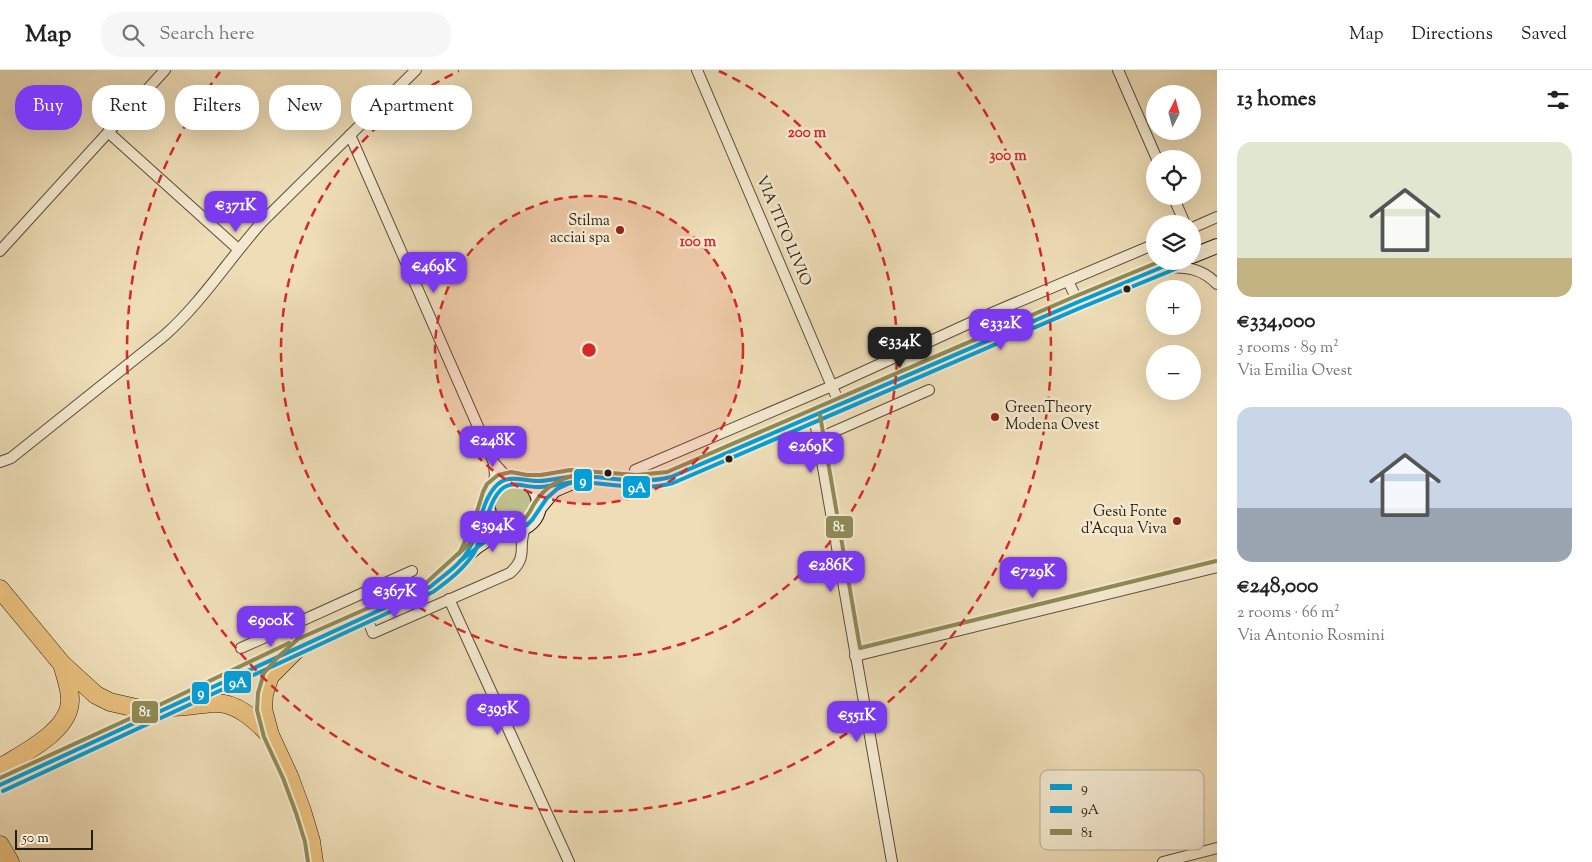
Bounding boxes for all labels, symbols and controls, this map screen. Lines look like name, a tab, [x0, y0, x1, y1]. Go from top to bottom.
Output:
search box	[101, 12, 451, 57]
text: Map	[25, 18, 71, 52]
icon: search	[119, 21, 147, 49]
text: Search here	[159, 21, 255, 48]
text: Map	[1349, 22, 1384, 48]
text: Directions	[1412, 22, 1493, 48]
text: Saved	[1521, 22, 1567, 48]
chip: Buy	[15, 85, 82, 130]
chip: Rent	[92, 85, 165, 130]
chip: Filters	[175, 85, 259, 130]
chip: New	[269, 85, 341, 130]
chip: Apartment	[351, 85, 472, 130]
north arrow	[1146, 85, 1201, 140]
map controls	[1146, 85, 1201, 400]
text: 13 homes	[1237, 85, 1316, 115]
icon: filters	[1544, 86, 1572, 114]
text: 200 m	[788, 123, 827, 144]
text: 300 m	[989, 146, 1027, 167]
button: locate	[1146, 150, 1201, 205]
street label: VIA TITO LIVIO	[750, 173, 816, 290]
icon: home	[1360, 175, 1450, 265]
pin: €371K	[201, 190, 271, 233]
text: €371K	[215, 195, 257, 218]
place label: Stilma acciai spa	[550, 211, 610, 249]
button: layers	[1146, 215, 1201, 270]
marker: Stilma acciai spa	[614, 224, 626, 236]
text: 100 m	[680, 232, 717, 253]
pin: €469K	[399, 252, 469, 294]
text: €469K	[412, 256, 456, 279]
button: +	[1146, 280, 1201, 335]
unlabelled marker	[1122, 284, 1132, 294]
text: €334,000	[1237, 307, 1315, 337]
pin: €332K	[966, 308, 1036, 351]
text: €332K	[980, 313, 1022, 336]
pin: €334K	[865, 326, 935, 369]
text: €334K	[879, 331, 921, 354]
text: 3 rooms · 89 m²	[1237, 337, 1339, 360]
centre of rings	[580, 341, 598, 359]
button: −	[1146, 345, 1201, 400]
text: Via Emilia Ovest	[1237, 360, 1352, 383]
place label: GreenTheory Modena Ovest	[1005, 398, 1099, 436]
marker: GreenTheory Modena Ovest	[989, 411, 1001, 423]
pin: €248K	[458, 426, 528, 468]
text: €248K	[471, 430, 515, 453]
pin: €269K	[776, 432, 846, 474]
text: €269K	[789, 436, 833, 459]
icon: home	[1360, 440, 1450, 530]
unlabelled marker	[724, 454, 734, 464]
line badge: 9	[573, 468, 593, 492]
unlabelled marker	[603, 468, 613, 478]
text: 9	[580, 472, 587, 492]
line badge: 9A	[622, 475, 651, 499]
text: 9A	[628, 479, 647, 499]
place label: Gesù Fonte d'Acqua Viva	[1081, 502, 1167, 540]
pin: €394K	[458, 510, 528, 553]
text: €394K	[471, 515, 515, 538]
line badge: 81	[825, 515, 854, 539]
marker: Gesù Fonte d'Acqua Viva	[1171, 515, 1183, 527]
text: 81	[833, 518, 845, 538]
pin: €286K	[796, 550, 866, 593]
text: €286K	[809, 555, 853, 578]
pin: €729K	[998, 556, 1068, 599]
text: €729K	[1011, 561, 1055, 584]
text: €248,000	[1237, 572, 1318, 602]
pin: €367K	[360, 576, 430, 619]
text: €367K	[373, 581, 417, 604]
text: 2 rooms · 66 m²	[1237, 602, 1340, 625]
pin: €900K	[236, 606, 306, 648]
text: €900K	[248, 610, 294, 633]
text: Via Antonio Rosmini	[1237, 625, 1385, 648]
line badge: 9A	[223, 670, 252, 694]
text: 9A	[229, 674, 248, 694]
line badge: 9	[191, 681, 210, 705]
text: 9	[198, 684, 205, 704]
pin: €395K	[463, 694, 533, 736]
text: €395K	[477, 698, 519, 721]
line badge: 81	[131, 700, 159, 724]
pin: €551K	[822, 700, 892, 743]
text: 81	[139, 703, 151, 723]
text: €551K	[838, 705, 876, 728]
legend	[1040, 770, 1204, 850]
text: 9	[1081, 779, 1088, 799]
text: 9A	[1081, 801, 1100, 821]
text: 81	[1081, 824, 1093, 844]
scale bar	[15, 827, 92, 850]
text: 50 m	[22, 829, 49, 849]

